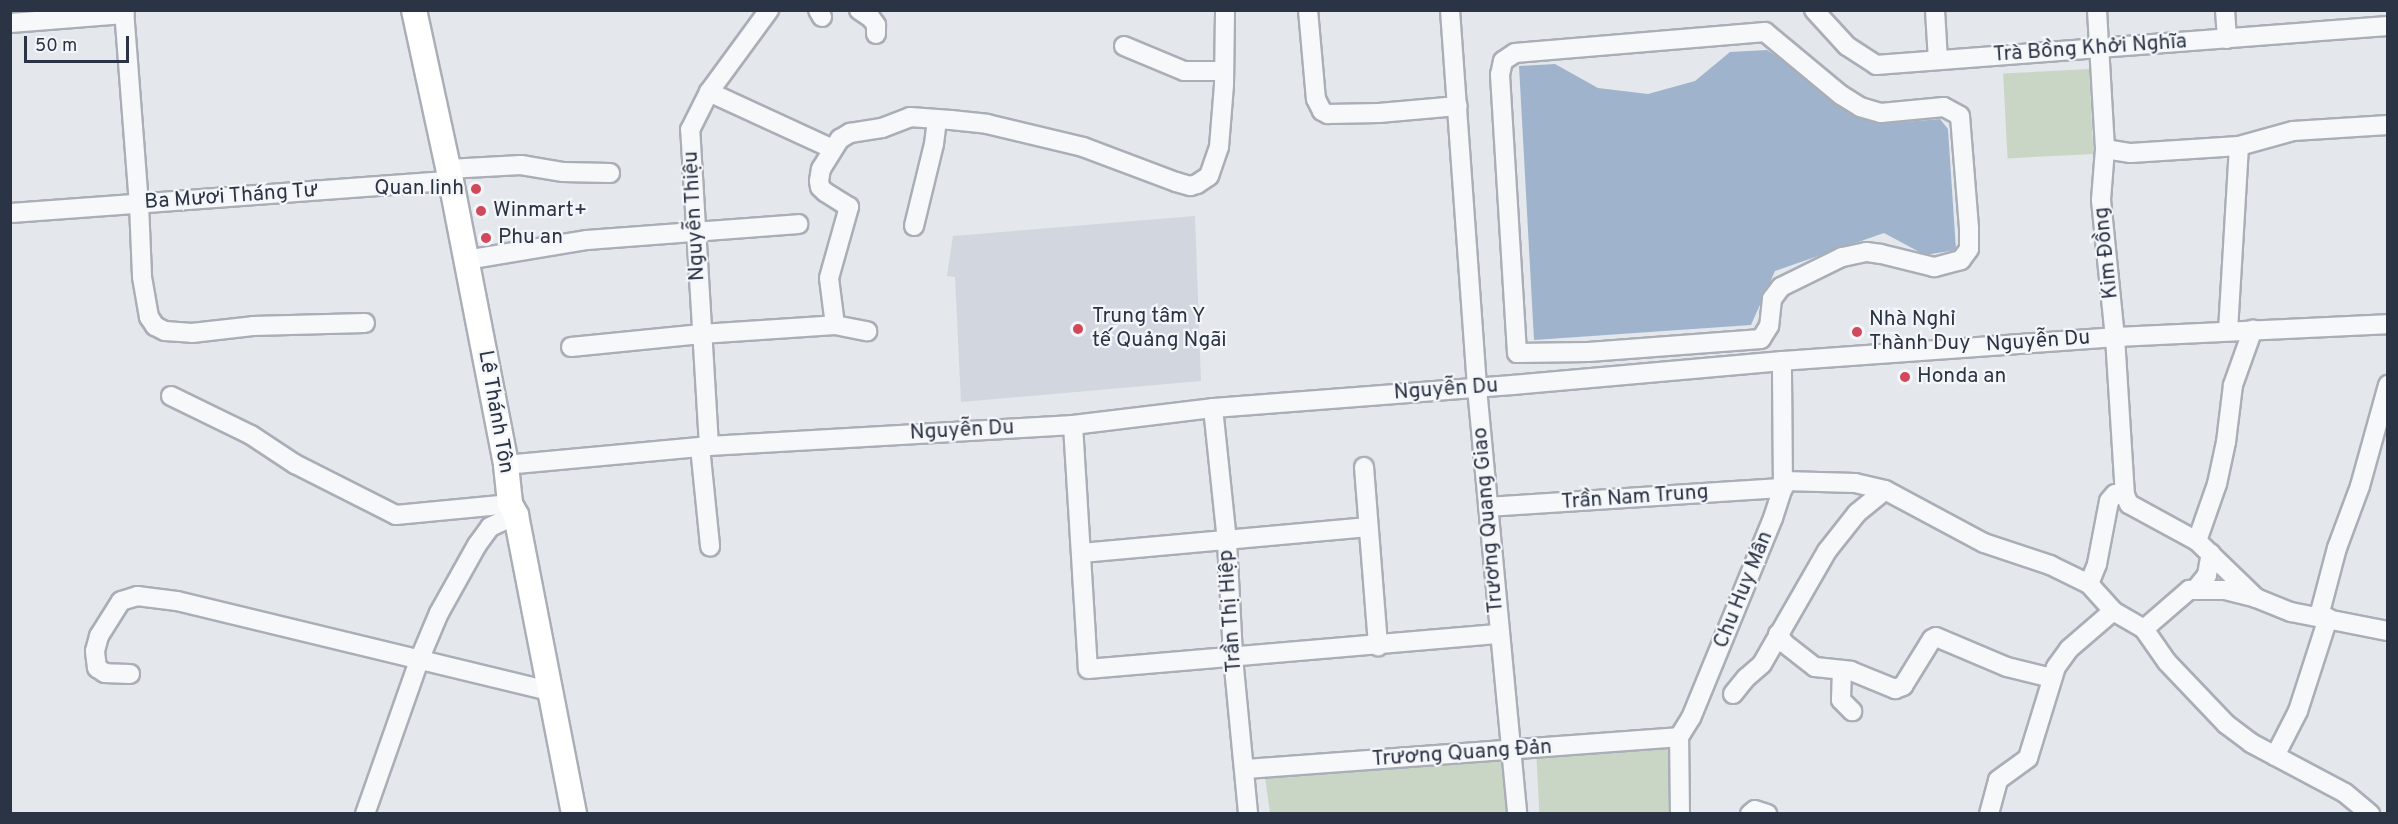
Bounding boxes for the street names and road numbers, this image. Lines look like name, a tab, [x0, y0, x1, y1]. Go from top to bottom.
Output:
street label: Trà Bồng Khởi Nghĩa	[1992, 30, 2188, 68]
street label: Nguyễn Thiệu	[679, 150, 711, 282]
street label: Ba Mươi Tháng Tư	[143, 178, 319, 216]
street label: Kim Đồng	[2090, 206, 2124, 300]
street label: Nguyễn Du	[1985, 326, 2091, 358]
street label: Lê Thánh Tôn	[472, 348, 518, 476]
street label: Nguyễn Du	[1393, 374, 1499, 406]
street label: Nguyễn Du	[909, 416, 1015, 446]
street label: Trương Quang Giao	[1468, 426, 1510, 614]
street label: Trần Nam Trung	[1560, 480, 1710, 516]
street label: Chu Huy Mân	[1709, 528, 1779, 652]
street label: Trần Thị Hiệp	[1214, 548, 1248, 674]
street label: Trương Quang Đản	[1371, 735, 1553, 773]

